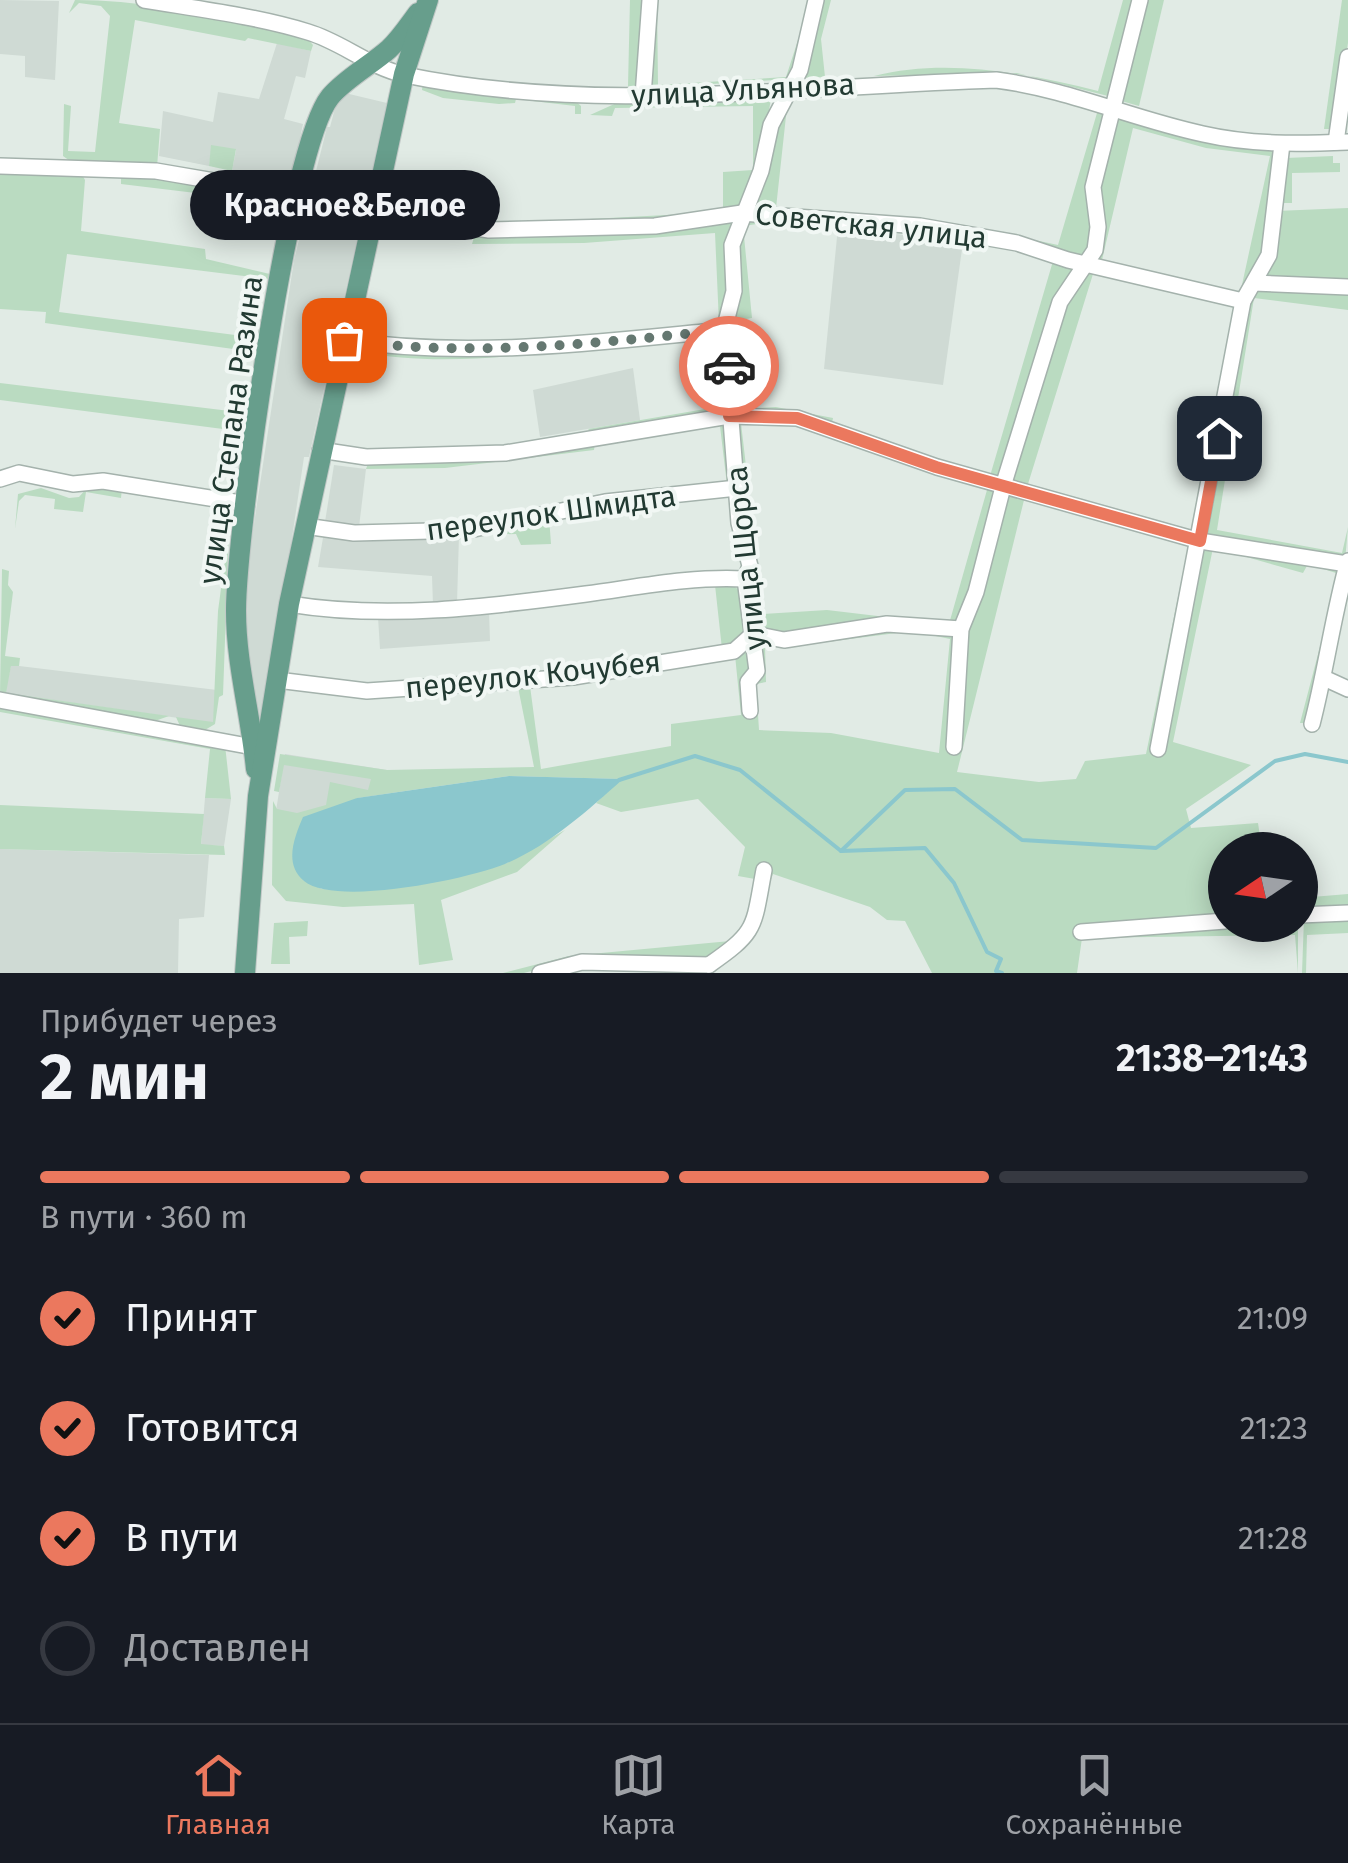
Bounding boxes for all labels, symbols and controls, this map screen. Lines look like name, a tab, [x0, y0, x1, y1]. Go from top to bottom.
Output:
street label: улица Ульянова	[630, 66, 856, 114]
callout: Красное&Белое	[189, 170, 499, 240]
text: Красное&Белое	[224, 186, 466, 224]
street label: Советская улица	[753, 196, 989, 256]
street label: улица Степана Разина	[192, 273, 270, 587]
pin	[302, 298, 387, 383]
icon: bag	[317, 313, 372, 368]
courier	[679, 316, 779, 416]
icon: car	[702, 339, 757, 394]
pin	[1177, 396, 1262, 481]
icon: home	[1192, 411, 1247, 466]
street label: улица Щорса	[718, 464, 774, 652]
street label: переулок Шмидта	[424, 478, 678, 548]
street label: переулок Кочубея	[403, 644, 663, 706]
north arrow	[1208, 832, 1318, 942]
map controls	[1208, 832, 1318, 942]
text: Прибудет через	[40, 1002, 278, 1040]
text: 21:38–21:43	[1116, 1035, 1308, 1081]
text: 2 мин	[40, 1038, 209, 1116]
text: В пути · 360 m	[40, 1198, 248, 1236]
icon: check	[40, 1291, 95, 1346]
text: Принят	[125, 1295, 257, 1341]
text: 21:09	[1237, 1299, 1308, 1337]
icon: check	[40, 1401, 95, 1456]
text: Готовится	[125, 1405, 300, 1451]
text: 21:23	[1240, 1409, 1308, 1447]
icon: check	[40, 1511, 95, 1566]
text: В пути	[125, 1515, 239, 1561]
text: 21:28	[1238, 1519, 1308, 1557]
text: Доставлен	[125, 1625, 311, 1671]
tab: Главная	[165, 1748, 271, 1841]
tab: Карта	[601, 1748, 675, 1841]
tab: Сохранённые	[1006, 1748, 1183, 1841]

